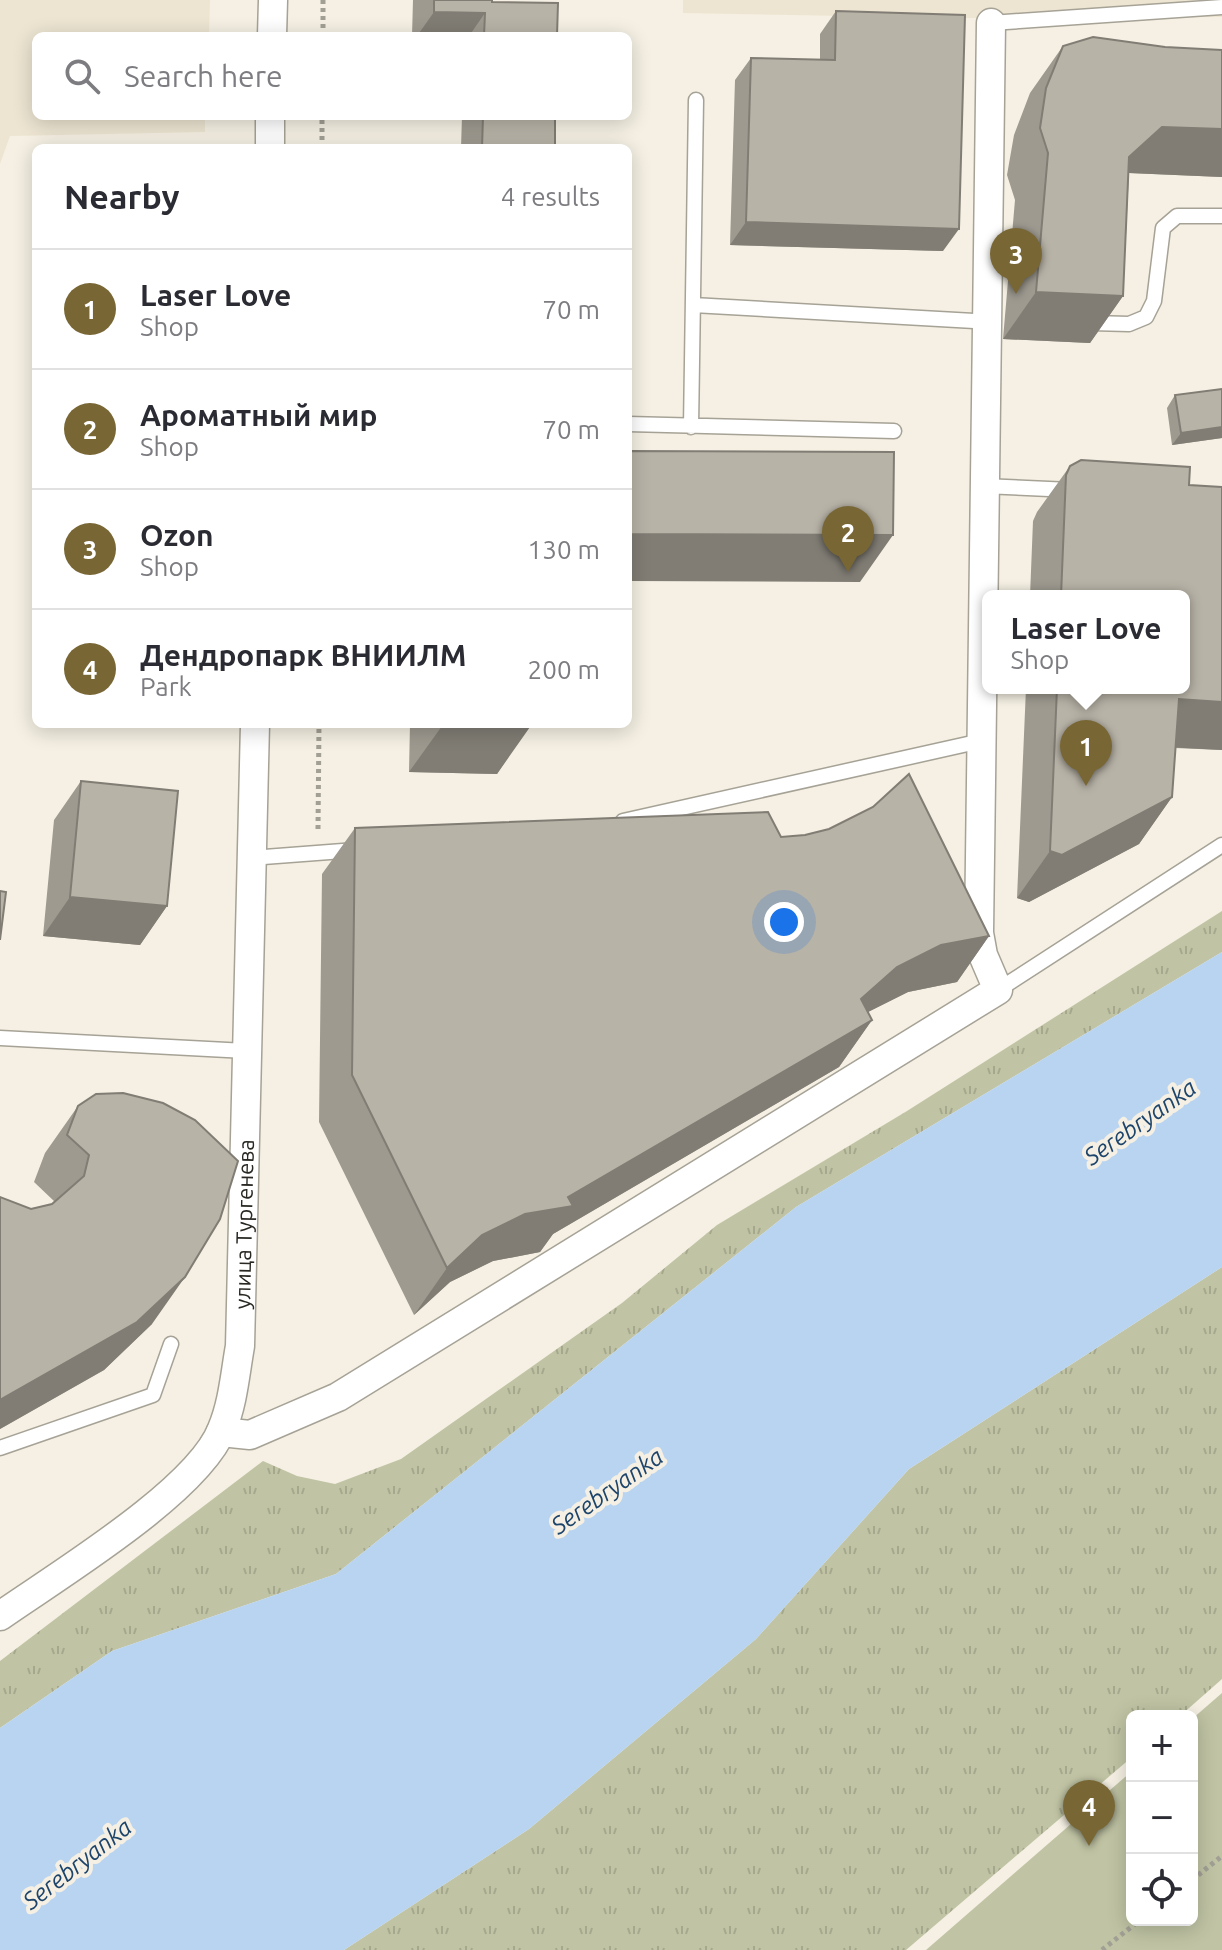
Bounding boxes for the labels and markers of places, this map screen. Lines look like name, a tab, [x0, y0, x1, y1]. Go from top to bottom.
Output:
pin: 3	[990, 228, 1042, 294]
pin: 2	[822, 506, 874, 572]
pin: 1	[1060, 720, 1112, 786]
pin: 4	[1063, 1780, 1115, 1846]

